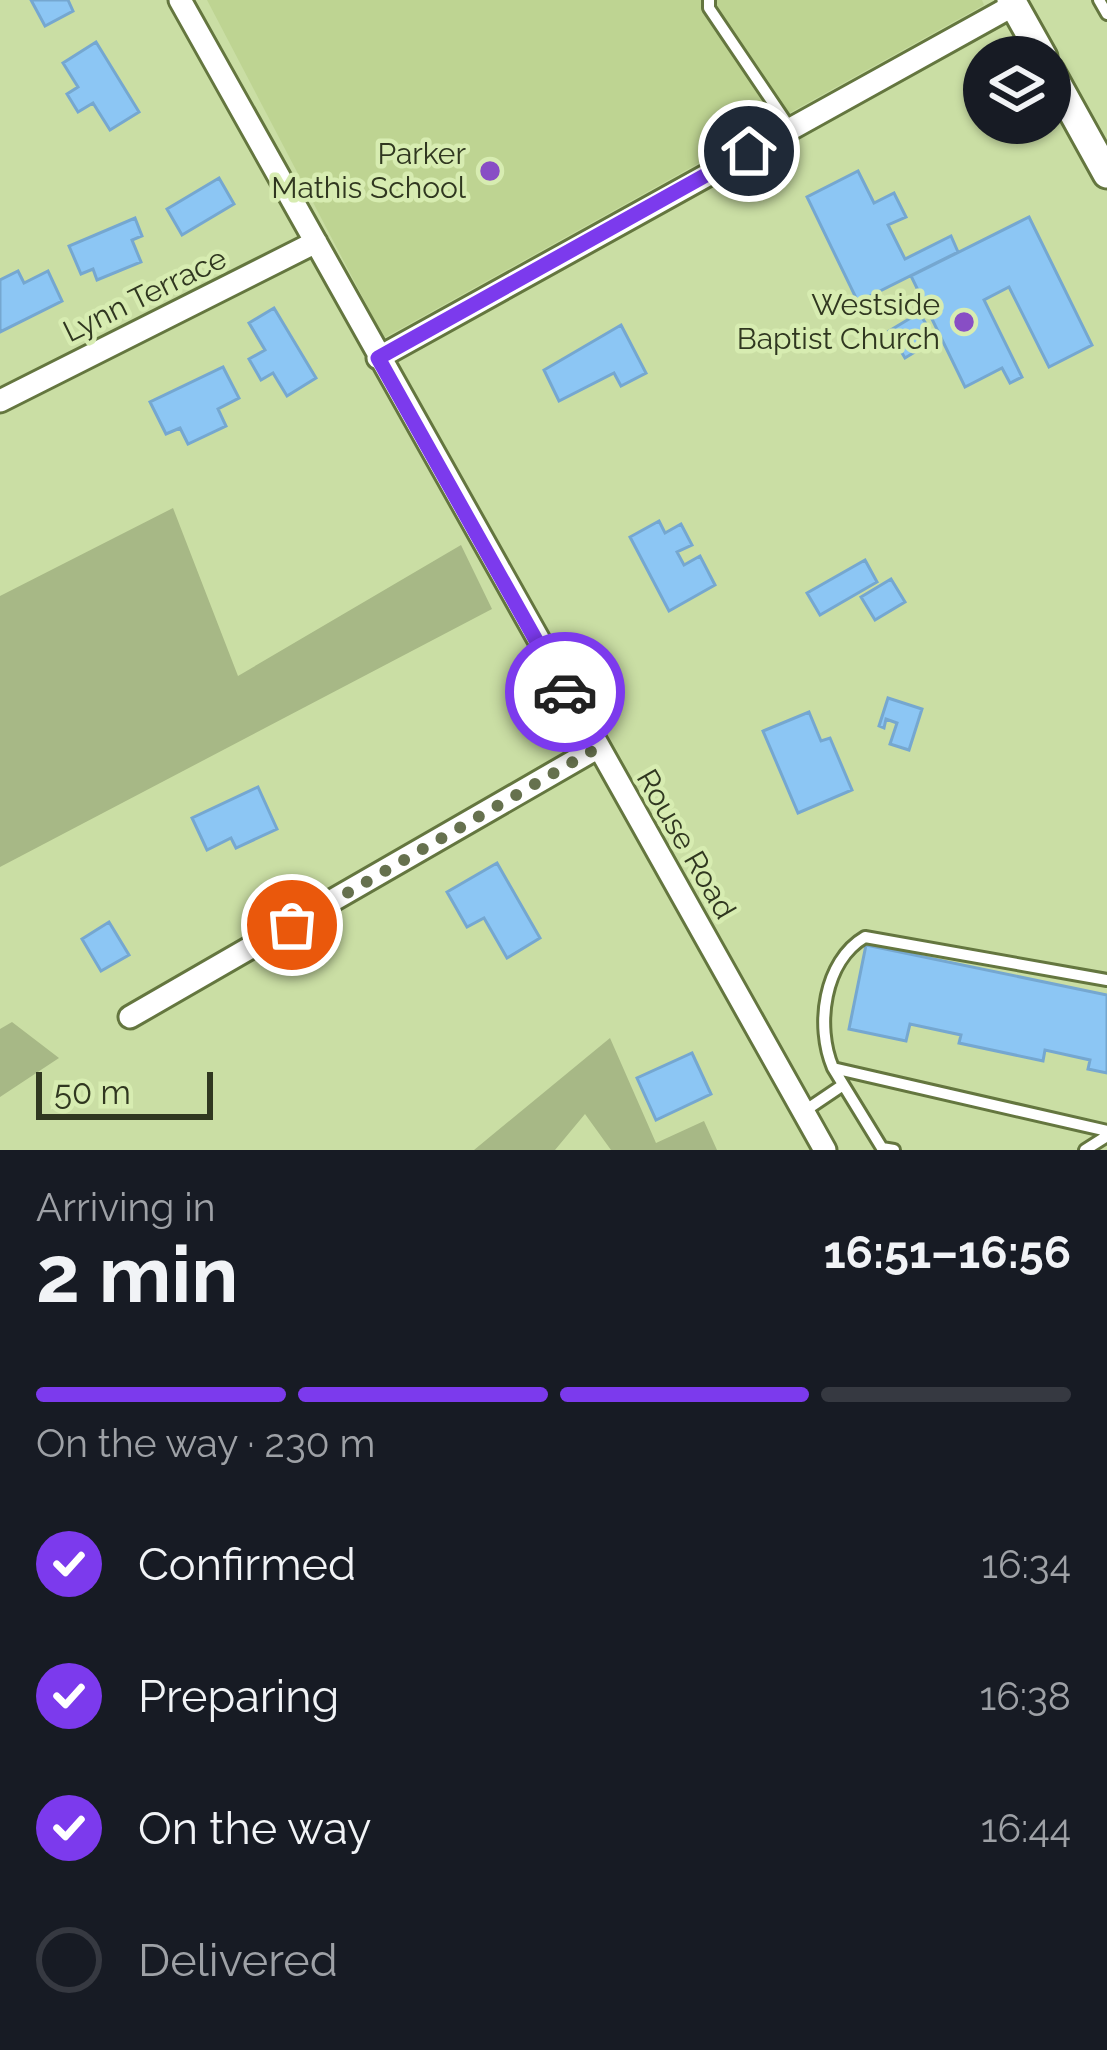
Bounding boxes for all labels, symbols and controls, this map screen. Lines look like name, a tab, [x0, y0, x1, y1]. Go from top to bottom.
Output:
map controls	[963, 36, 1071, 144]
button: layers	[963, 36, 1071, 144]
pin	[698, 100, 800, 202]
icon: home	[716, 118, 782, 184]
place label: Parker Mathis School	[271, 136, 467, 205]
marker: Parker Mathis School	[477, 158, 503, 184]
street label: Lynn Terrace	[58, 240, 232, 349]
place label: Westside Baptist Church	[737, 287, 940, 356]
marker: Westside Baptist Church	[951, 309, 977, 335]
courier	[505, 632, 625, 752]
icon: car	[532, 659, 598, 725]
street label: Rouse Road	[630, 763, 743, 925]
pin	[241, 874, 343, 976]
icon: bag	[259, 892, 325, 958]
scale bar	[36, 1066, 213, 1119]
text: 50 m	[54, 1073, 131, 1112]
text: Arriving in	[36, 1184, 216, 1230]
text: 16:51–16:56	[823, 1226, 1071, 1279]
text: 2 min	[36, 1229, 238, 1320]
text: On the way · 230 m	[36, 1420, 375, 1466]
icon: check	[36, 1531, 102, 1597]
text: Confirmed	[138, 1538, 356, 1591]
text: 16:34	[981, 1541, 1071, 1587]
icon: check	[36, 1663, 102, 1729]
text: Preparing	[138, 1670, 339, 1723]
text: 16:38	[980, 1673, 1071, 1719]
icon: check	[36, 1795, 102, 1861]
text: On the way	[138, 1802, 372, 1855]
text: 16:44	[981, 1805, 1071, 1851]
text: Delivered	[138, 1934, 338, 1987]

